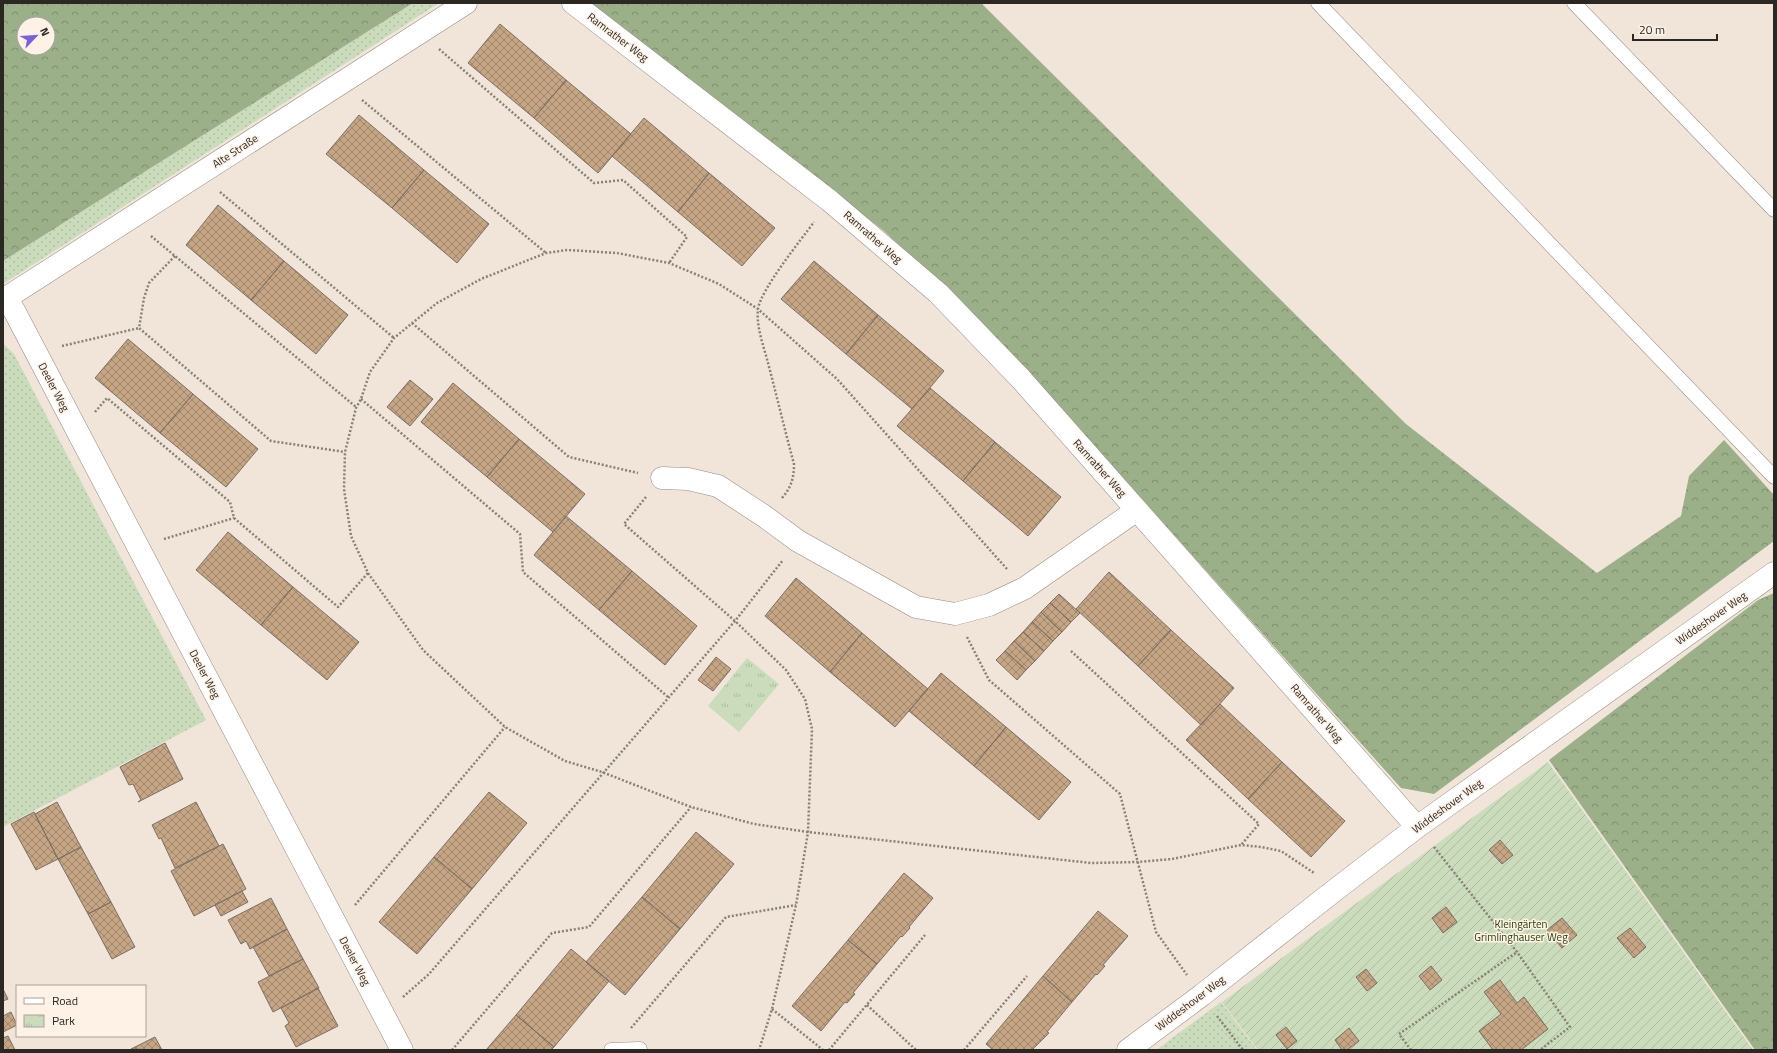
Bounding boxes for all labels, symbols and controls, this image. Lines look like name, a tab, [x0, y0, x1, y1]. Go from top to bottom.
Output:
street label: Ramrather Weg	[584, 9, 652, 66]
north arrow	[16, 16, 56, 56]
scale bar	[1633, 16, 1717, 42]
text: 20 m	[1639, 20, 1665, 39]
text: N	[36, 25, 54, 39]
street label: Alte Straße	[209, 130, 261, 172]
street label: Ramrather Weg	[840, 207, 906, 267]
street label: Deeler Weg	[34, 360, 74, 415]
street label: Ramrather Weg	[1070, 435, 1131, 501]
street label: Widdeshover Weg	[1672, 587, 1750, 649]
street label: Deeler Weg	[185, 647, 225, 702]
street label: Ramrather Weg	[1287, 680, 1347, 746]
street label: Widdeshover Weg	[1408, 775, 1486, 837]
park label: Kleingärten Grimlinghauser Weg	[1474, 916, 1568, 945]
street label: Deeler Weg	[335, 934, 375, 989]
street label: Widdeshover Weg	[1152, 971, 1229, 1035]
legend	[16, 985, 146, 1037]
text: Road	[52, 991, 78, 1010]
text: Park	[52, 1011, 75, 1030]

